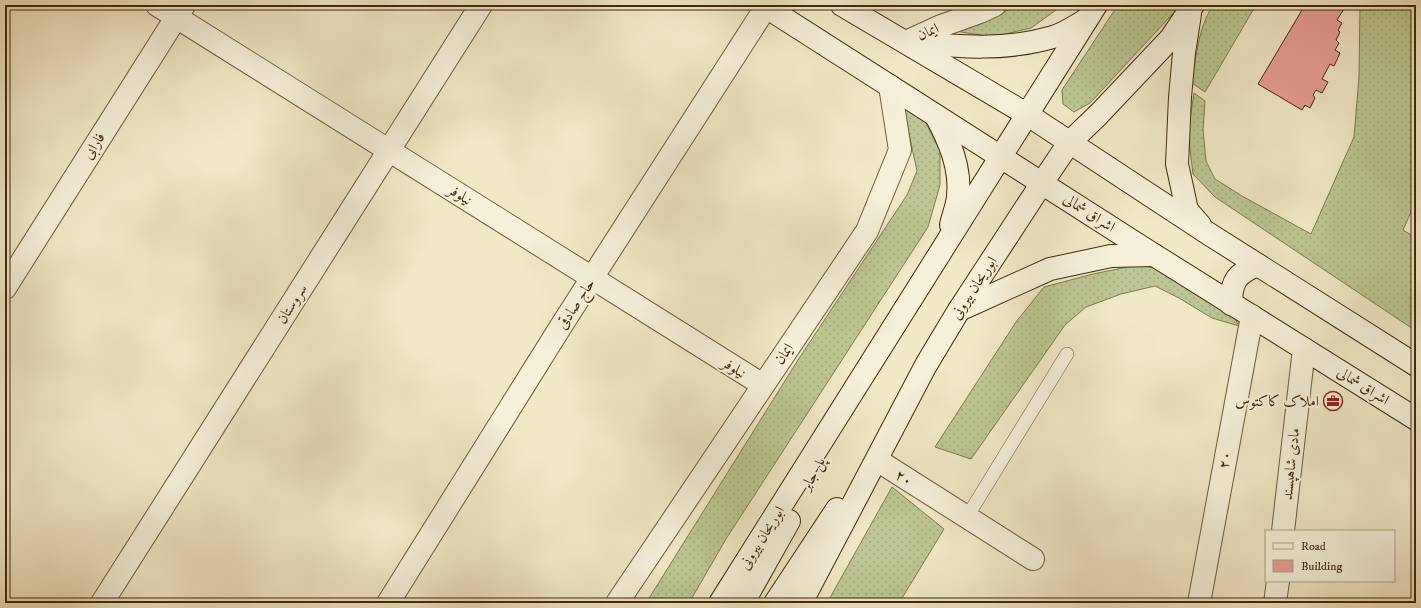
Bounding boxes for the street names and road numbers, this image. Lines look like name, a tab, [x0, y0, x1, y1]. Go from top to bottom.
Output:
street label: ایمان	[914, 19, 942, 45]
street label: فارابی	[78, 129, 110, 163]
street label: نیلوفر	[443, 179, 476, 210]
street label: اشراق شمالی	[1059, 189, 1119, 237]
street label: ابوریحان بیرونی	[947, 253, 1001, 323]
street label: حاج صادقی	[553, 275, 602, 335]
street label: سروستان	[272, 280, 312, 328]
street label: ایمان	[770, 340, 798, 368]
street label: نیلوفر	[717, 352, 750, 383]
street label: اشراق شمالی	[1333, 363, 1393, 409]
street label: مادی شاهپسند	[1278, 427, 1305, 501]
street label: ۲۰	[1214, 450, 1236, 470]
street label: پل جابر	[795, 453, 831, 496]
street label: ۲۰	[892, 465, 916, 491]
street label: ابوریحان بیرونی	[735, 503, 789, 573]

